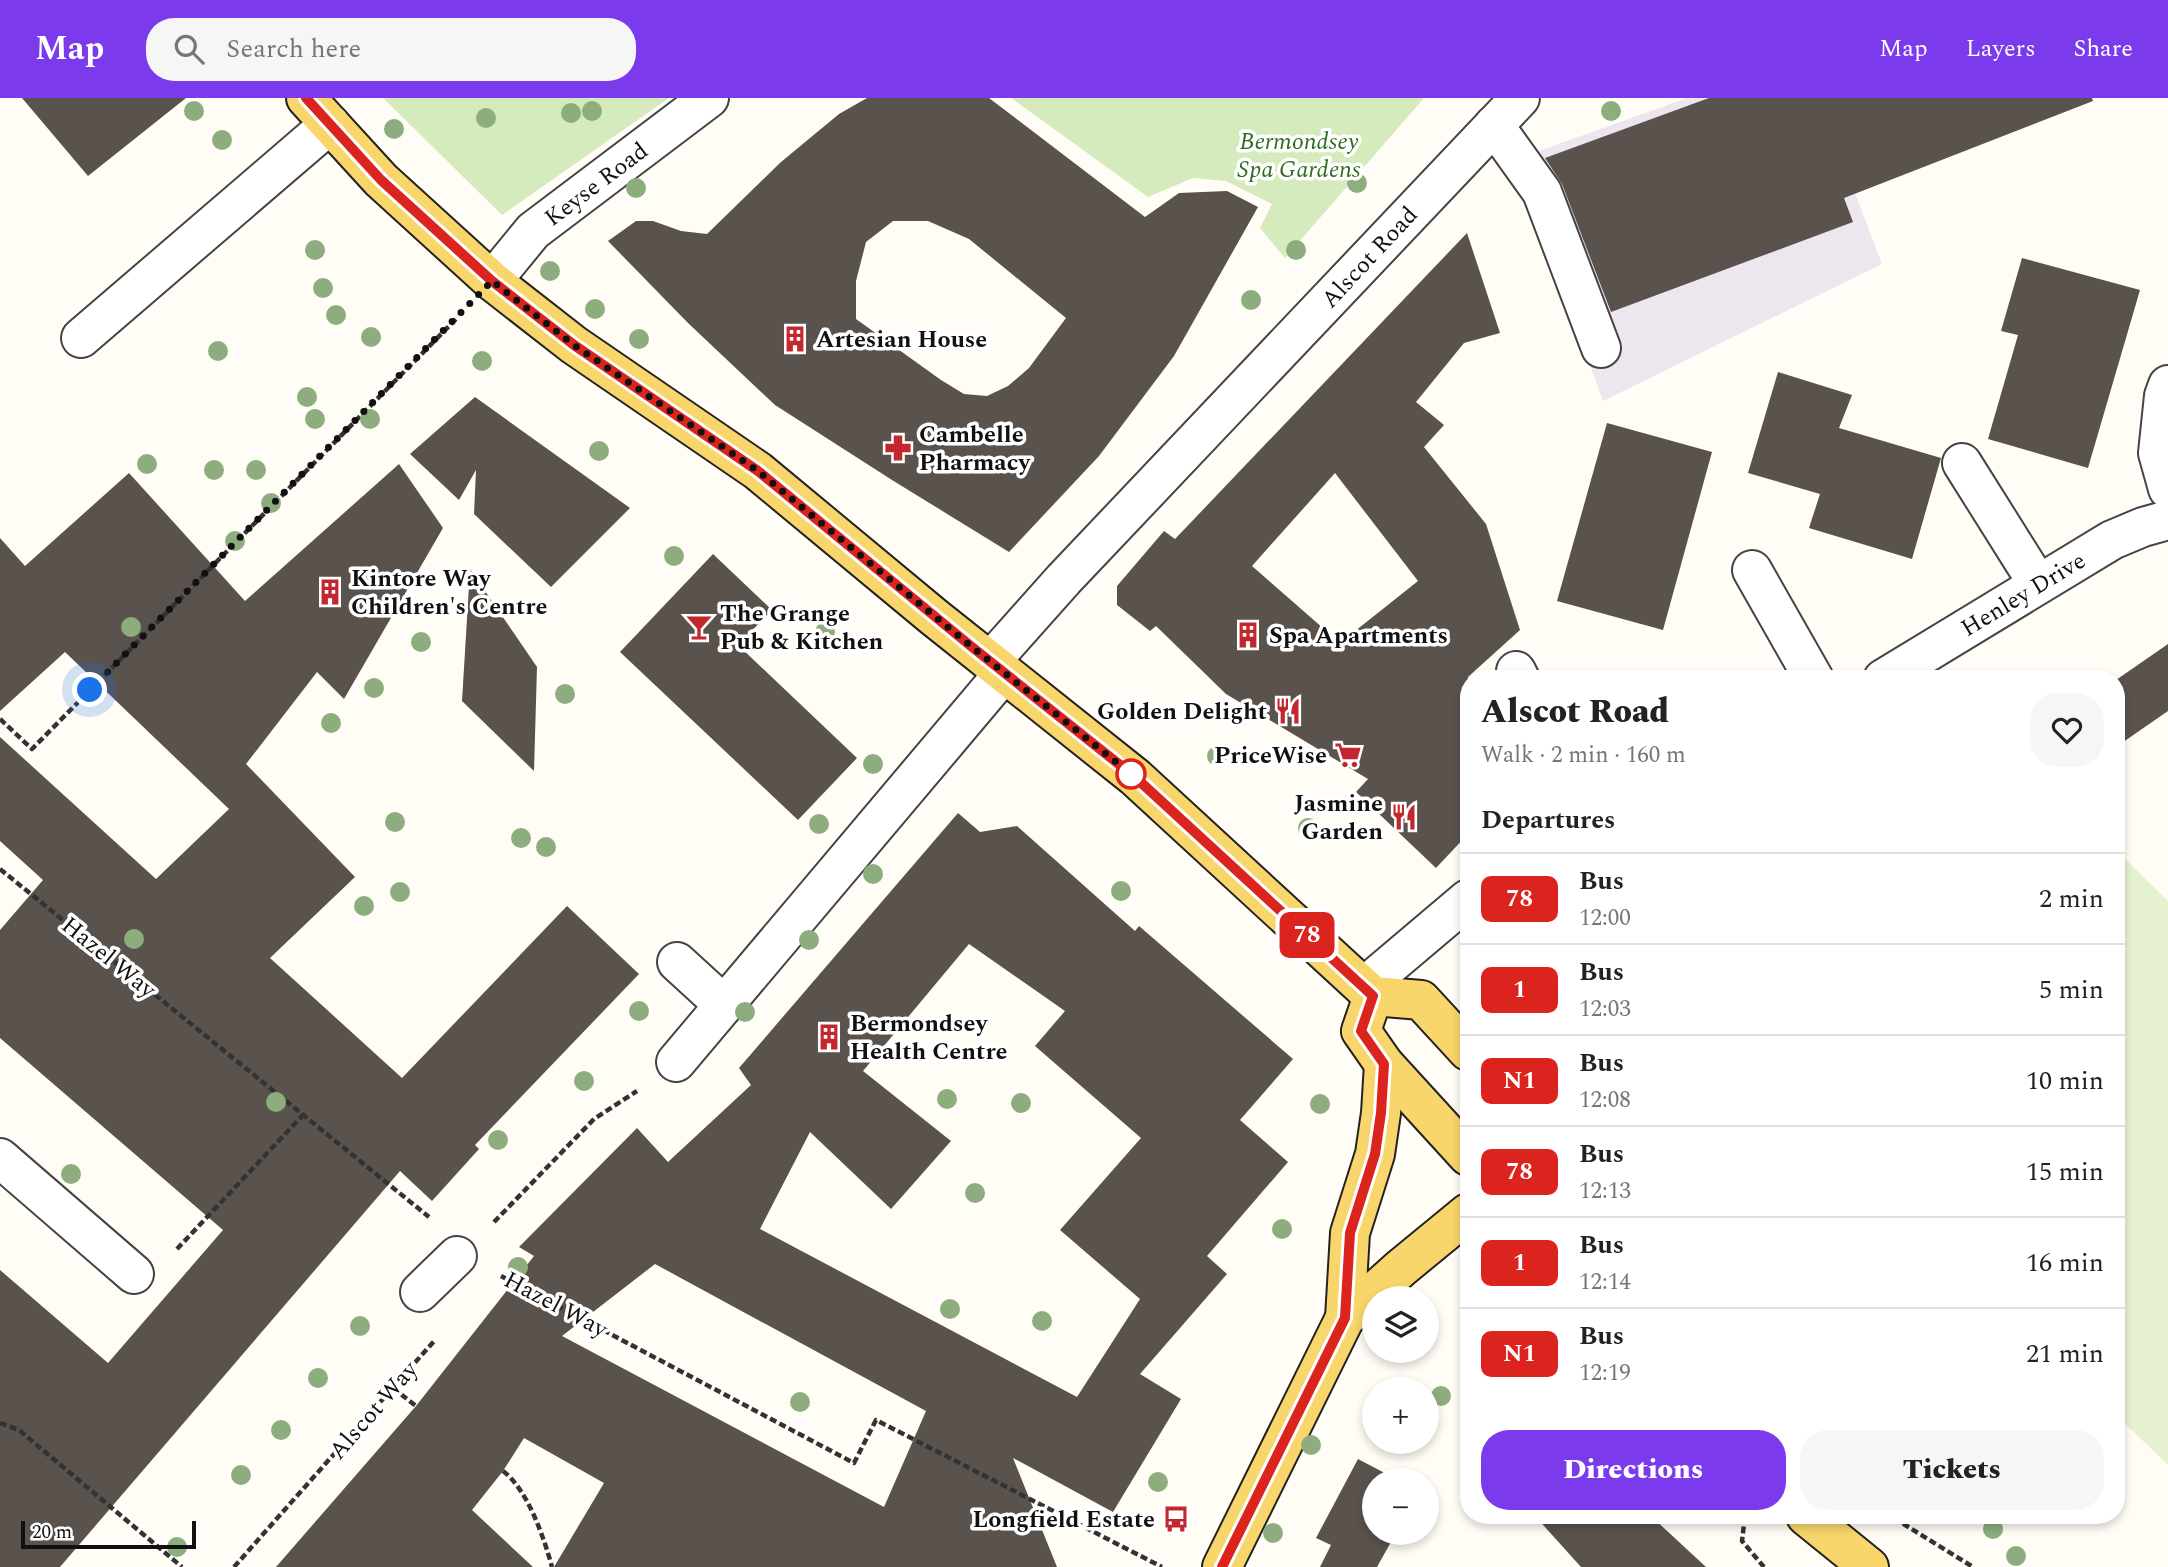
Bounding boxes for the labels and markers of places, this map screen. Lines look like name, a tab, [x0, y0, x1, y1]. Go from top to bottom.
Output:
place label: Artesian House	[816, 322, 987, 358]
building icon: Artesian House	[780, 324, 810, 354]
place label: Cambelle Pharmacy	[919, 417, 1032, 481]
pharmacy icon: Cambelle Pharmacy	[883, 433, 913, 463]
place label: Kintore Way Children's Centre	[351, 561, 547, 625]
building icon: Kintore Way Children's Centre	[315, 577, 345, 607]
place label: The Grange Pub & Kitchen	[720, 596, 884, 660]
bar icon: The Grange Pub & Kitchen	[684, 612, 714, 642]
place label: Spa Apartments	[1269, 618, 1448, 654]
building icon: Spa Apartments	[1233, 620, 1263, 650]
place label: Golden Delight	[1097, 694, 1267, 730]
restaurant icon: Golden Delight	[1273, 696, 1303, 726]
place label: PriceWise	[1214, 738, 1327, 774]
supermarket icon: PriceWise	[1333, 740, 1363, 770]
unlabelled marker	[1116, 759, 1146, 789]
place label: Jasmine Garden	[1294, 786, 1383, 850]
restaurant icon: Jasmine Garden	[1389, 802, 1419, 832]
place label: Bermondsey Health Centre	[850, 1006, 1008, 1070]
building icon: Bermondsey Health Centre	[814, 1022, 844, 1052]
place label: Longfield Estate	[973, 1502, 1155, 1538]
bus stop icon: Longfield Estate	[1161, 1504, 1191, 1534]

